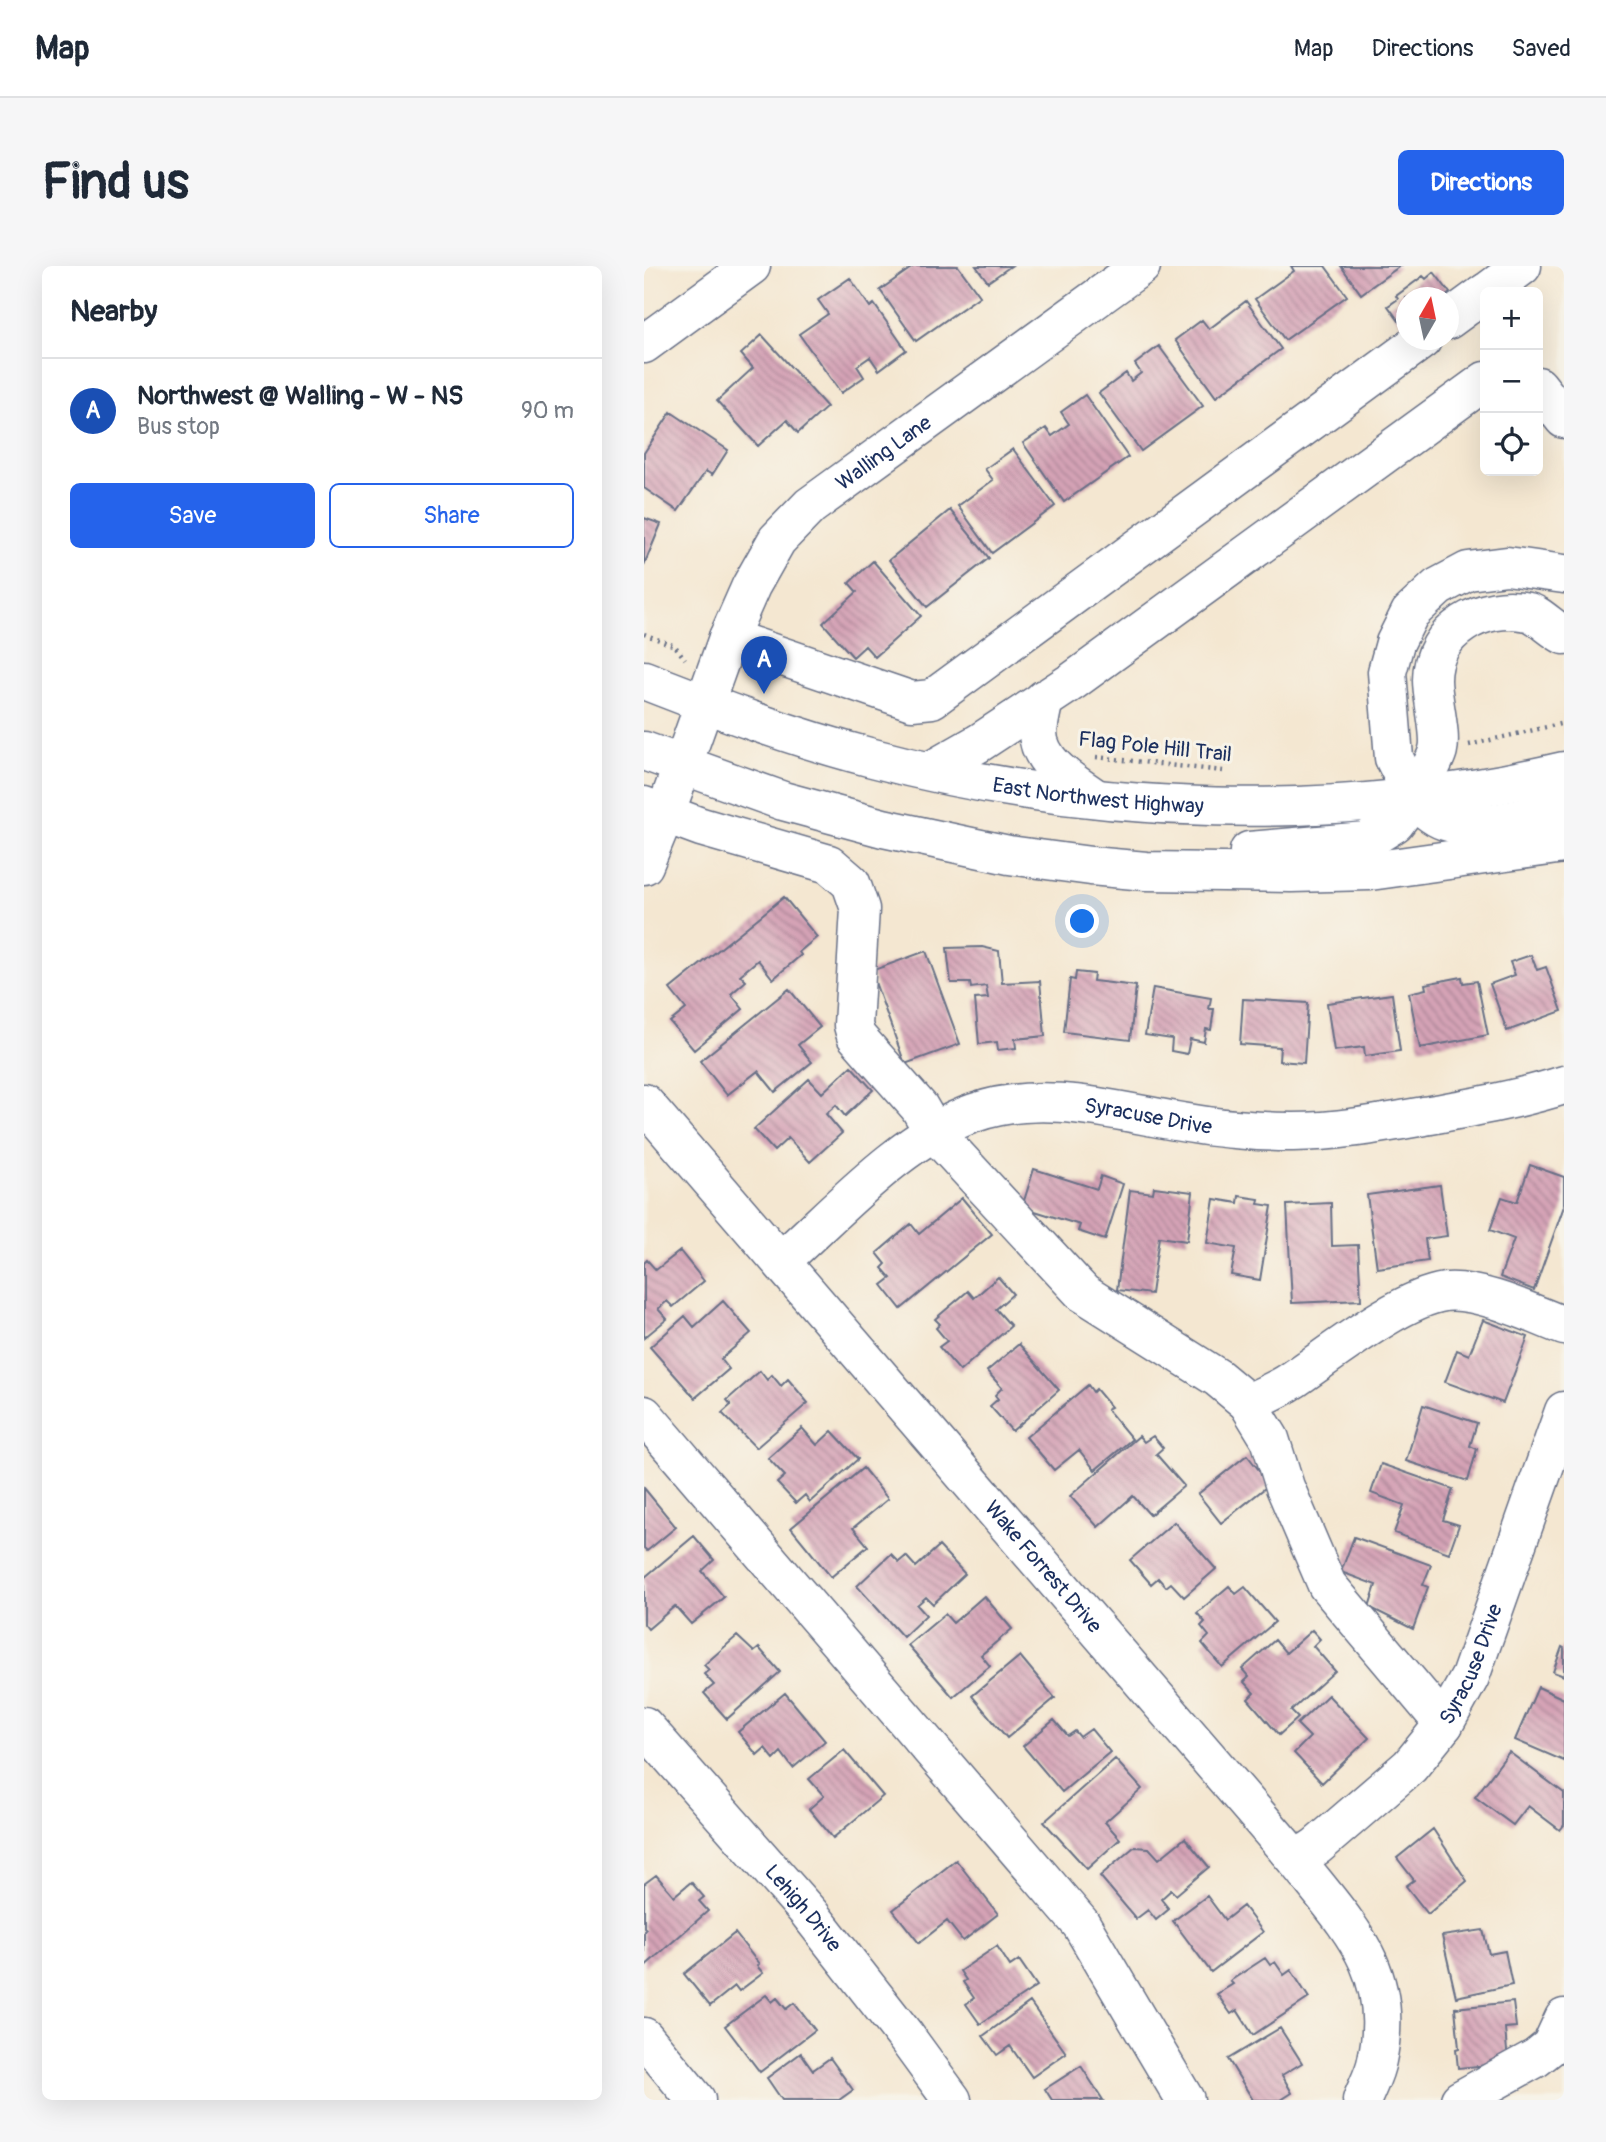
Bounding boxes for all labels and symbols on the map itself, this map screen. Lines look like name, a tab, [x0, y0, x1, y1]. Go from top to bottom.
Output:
north arrow	[1396, 287, 1459, 350]
street label: Walling Lane	[830, 409, 937, 496]
pin: A	[741, 636, 787, 694]
street label: Flag Pole Hill Trail	[1077, 726, 1233, 768]
street label: East Northwest Highway	[991, 771, 1204, 820]
your location	[1065, 904, 1099, 938]
street label: Syracuse Drive	[1083, 1092, 1214, 1140]
street label: Wake Forrest Drive	[979, 1495, 1108, 1639]
street label: Syracuse Drive	[1433, 1599, 1509, 1729]
street label: Lehigh Drive	[759, 1859, 848, 1958]

